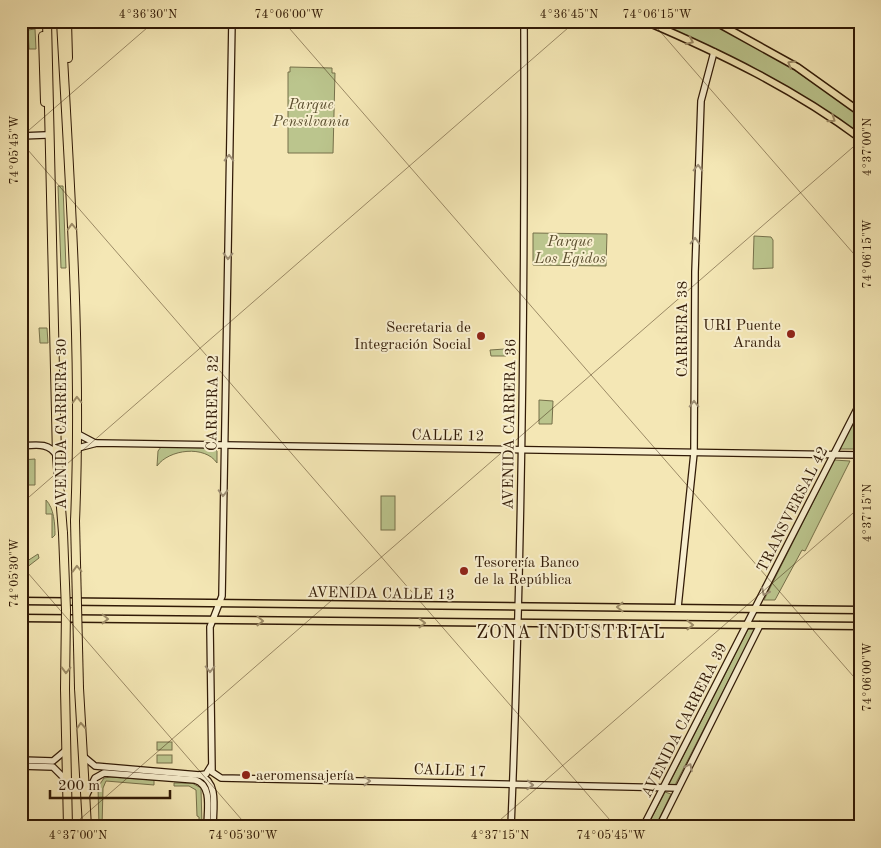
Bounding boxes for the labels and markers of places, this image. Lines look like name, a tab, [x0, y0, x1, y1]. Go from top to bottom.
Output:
place label: URI Puente Aranda	[703, 319, 782, 351]
place label: Secretaria de Integración Social	[354, 321, 471, 353]
marker: URI Puente Aranda	[785, 328, 797, 340]
marker: Secretaria de Integración Social	[475, 330, 487, 342]
place label: Tesorería Banco de la República	[474, 556, 579, 588]
marker: Tesorería Banco de la República	[458, 565, 470, 577]
marker: aeromensajería	[240, 769, 252, 781]
place label: aeromensajería	[256, 769, 355, 784]

